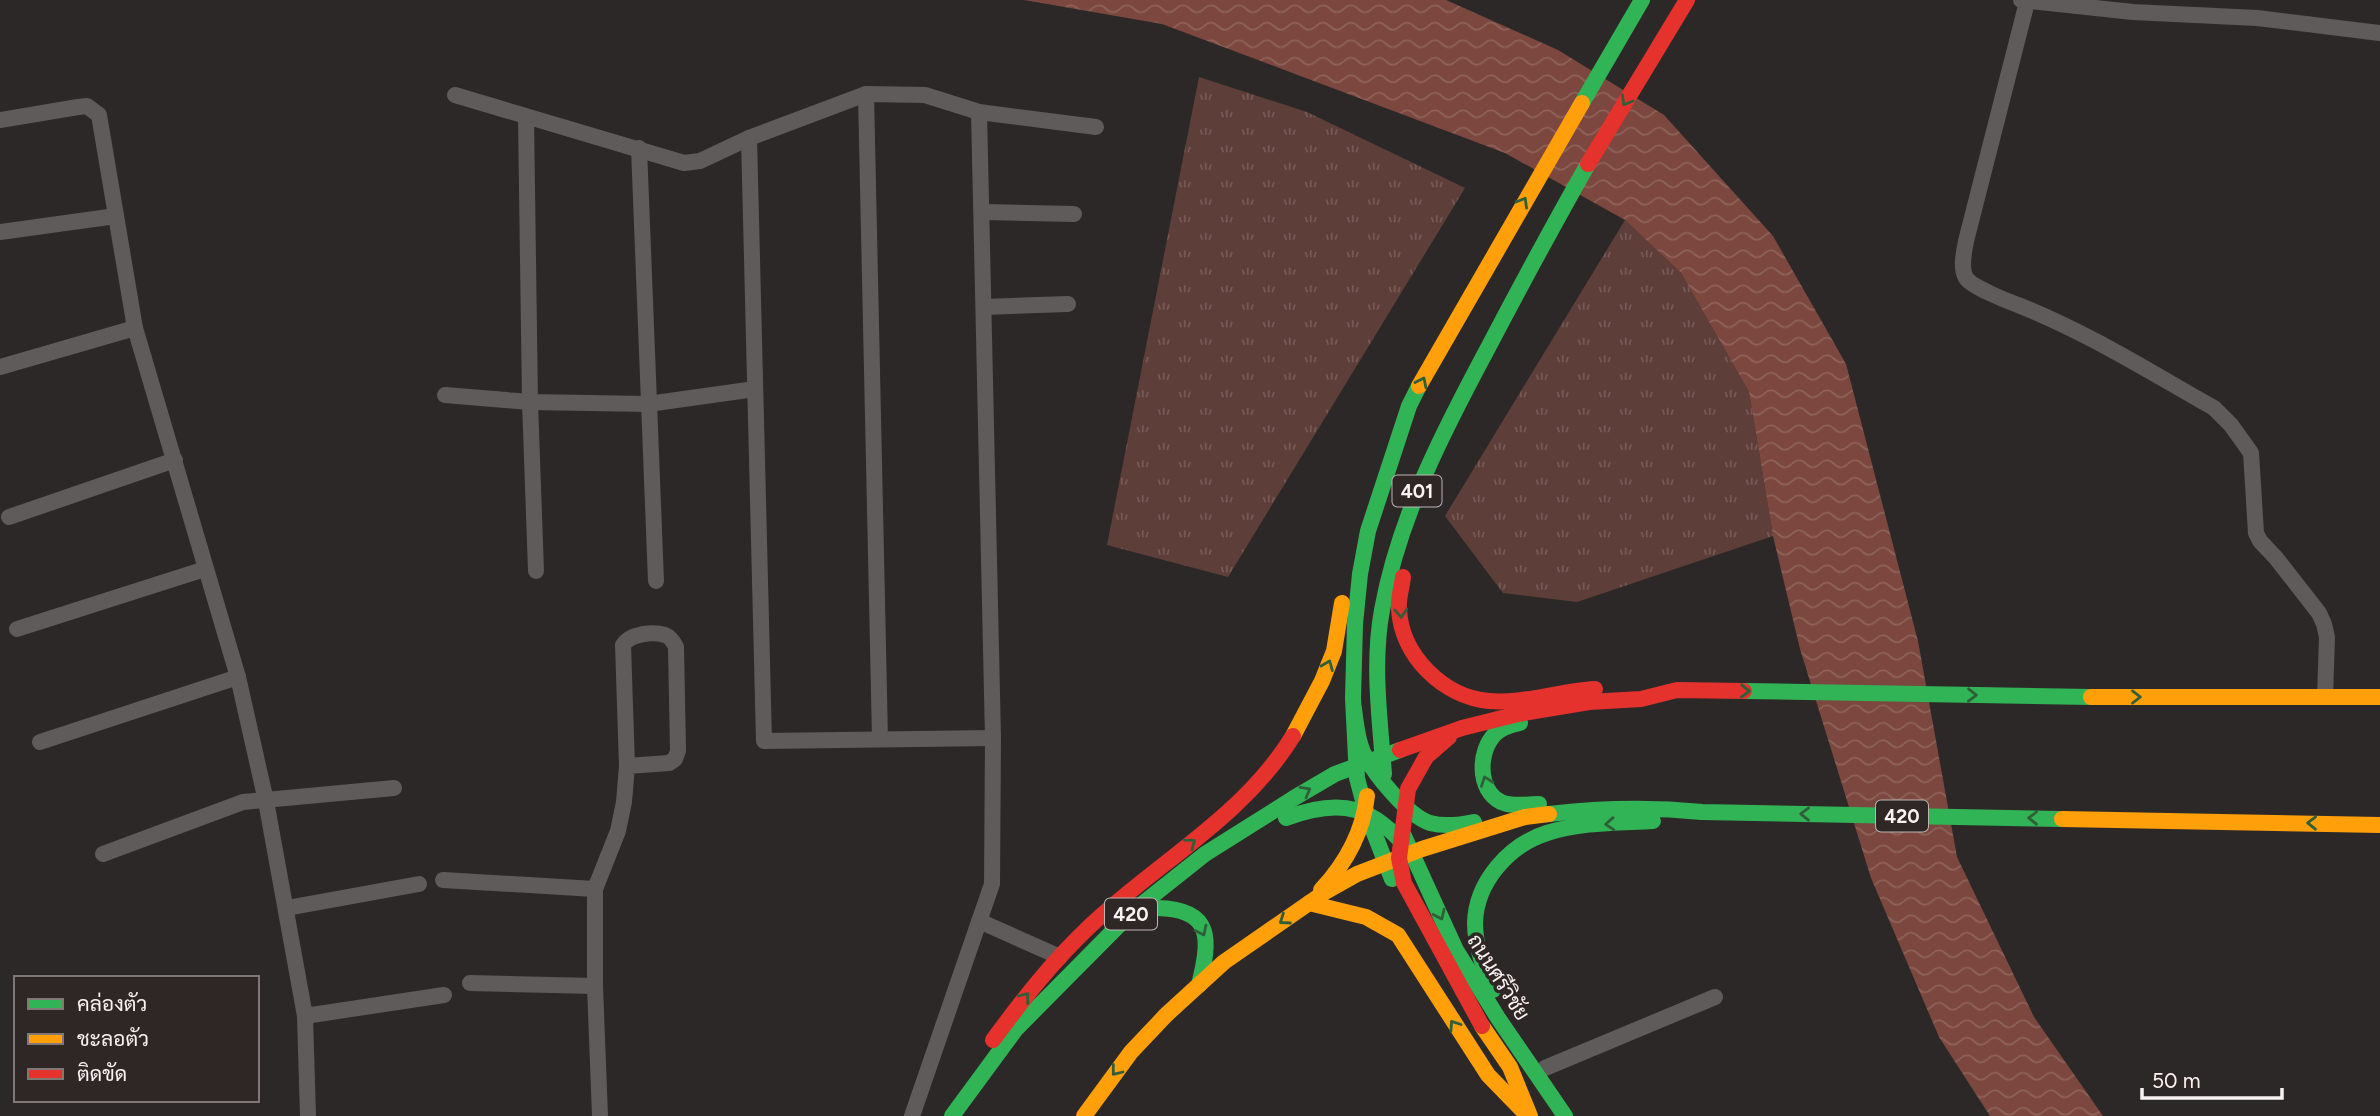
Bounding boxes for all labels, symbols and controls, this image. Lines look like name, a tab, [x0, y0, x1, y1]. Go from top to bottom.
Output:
one-way arrow	[1621, 94, 1634, 107]
one-way arrow	[1515, 197, 1528, 209]
one-way arrow	[1413, 377, 1427, 389]
road number: 401	[1392, 476, 1442, 506]
one-way arrow	[1393, 608, 1408, 619]
one-way arrow	[1319, 660, 1333, 672]
one-way arrow	[1740, 684, 1751, 699]
one-way arrow	[1967, 687, 1978, 703]
one-way arrow	[2131, 689, 2141, 705]
one-way arrow	[1480, 775, 1494, 788]
one-way arrow	[1298, 786, 1311, 799]
road number: 420	[1876, 800, 1928, 832]
one-way arrow	[1800, 806, 1810, 822]
one-way arrow	[2027, 811, 2038, 826]
one-way arrow	[1605, 816, 1616, 831]
one-way arrow	[2306, 816, 2317, 831]
one-way arrow	[1184, 838, 1196, 851]
road number: 420	[1105, 898, 1157, 930]
one-way arrow	[1431, 908, 1445, 920]
one-way arrow	[1279, 912, 1292, 924]
one-way arrow	[1194, 924, 1208, 936]
street label: ถนนศรีวิชัย	[1463, 929, 1535, 1025]
legend	[14, 976, 259, 1102]
text: คล่องตัว	[77, 991, 147, 1016]
one-way arrow	[1016, 992, 1029, 1004]
one-way arrow	[1450, 1020, 1463, 1033]
text: ชะลอตัว	[77, 1026, 149, 1051]
scale bar	[2142, 1056, 2282, 1100]
text: ติดขัด	[77, 1061, 127, 1086]
one-way arrow	[1112, 1063, 1124, 1076]
text: 50 m	[2152, 1068, 2201, 1093]

